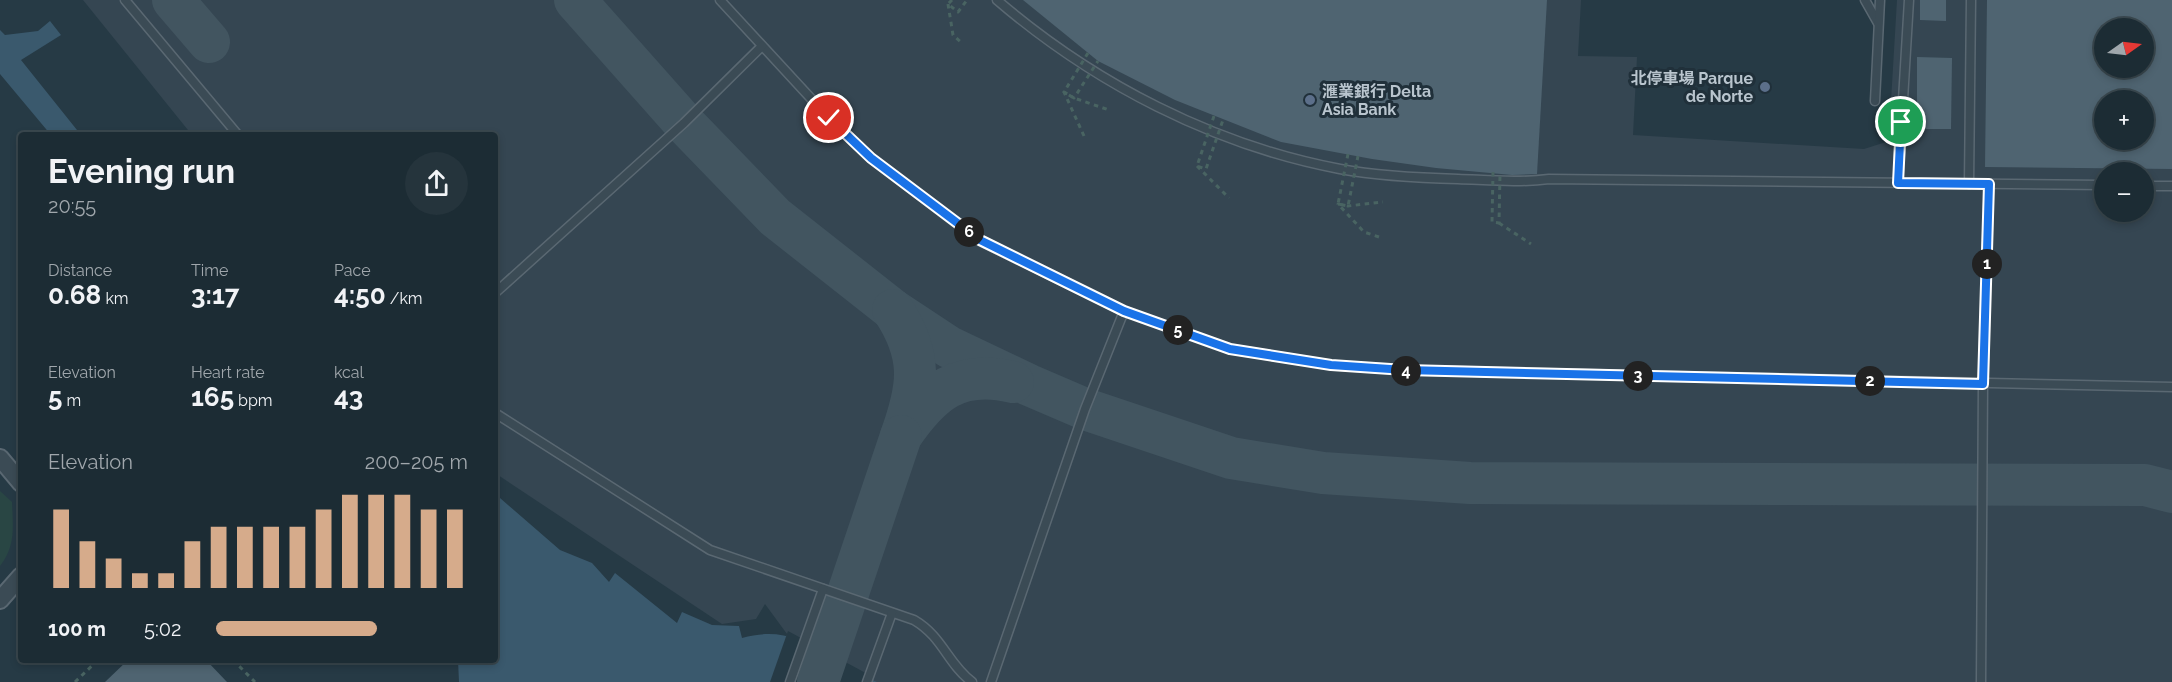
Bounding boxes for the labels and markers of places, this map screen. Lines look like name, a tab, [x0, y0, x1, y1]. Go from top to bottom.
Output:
place label: 北停車場 Parque de Norte	[1630, 69, 1753, 106]
marker: 北停車場 Parque de Norte	[1758, 80, 1772, 94]
place label: 滙業銀行 Delta Asia Bank	[1322, 82, 1431, 119]
pin	[803, 92, 854, 143]
marker: 滙業銀行 Delta Asia Bank	[1303, 93, 1317, 107]
pin	[1875, 96, 1926, 147]
pin: 6	[954, 217, 984, 247]
pin: 1	[1972, 249, 2002, 279]
pin: 5	[1163, 315, 1193, 345]
pin: 4	[1391, 356, 1421, 386]
pin: 3	[1623, 361, 1653, 391]
pin: 2	[1855, 366, 1885, 396]

